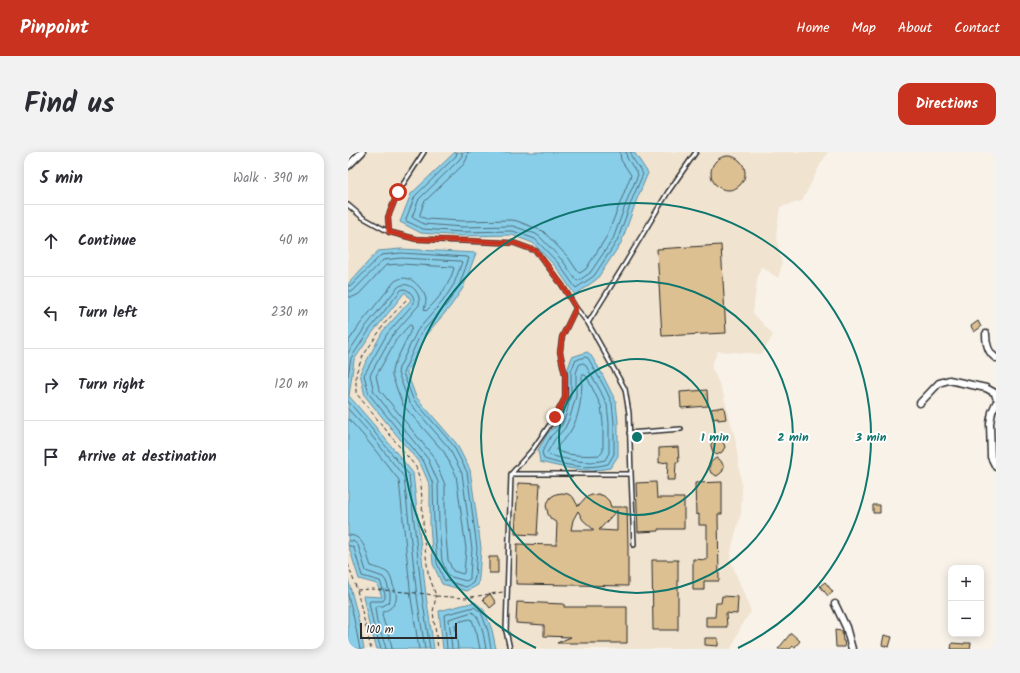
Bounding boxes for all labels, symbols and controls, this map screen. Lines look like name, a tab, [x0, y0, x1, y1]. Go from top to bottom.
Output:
text: Pinpoint	[20, 13, 89, 43]
text: Home	[796, 17, 830, 39]
text: Map	[852, 17, 876, 39]
text: About	[898, 17, 932, 39]
text: Contact	[954, 17, 1000, 39]
text: Find us	[24, 82, 115, 127]
button: Directions	[898, 83, 996, 125]
text: 5 min	[40, 165, 83, 192]
text: Walk · 390 m	[233, 168, 308, 189]
route start	[389, 183, 407, 201]
text: Continue	[78, 229, 136, 253]
icon: ahead	[40, 230, 62, 252]
text: 40 m	[279, 230, 308, 251]
text: Turn left	[78, 301, 138, 325]
icon: left	[40, 302, 62, 324]
text: 230 m	[271, 302, 308, 323]
text: Turn right	[78, 373, 145, 397]
icon: right	[40, 374, 62, 396]
text: 120 m	[274, 374, 308, 395]
route end	[546, 408, 564, 426]
text: 1 min	[701, 428, 729, 447]
text: 2 min	[777, 428, 809, 447]
text: 3 min	[855, 428, 887, 447]
centre of rings	[630, 430, 644, 444]
text: Arrive at destination	[78, 445, 217, 469]
icon: arrive	[40, 446, 62, 468]
map controls	[948, 565, 984, 637]
button: +	[948, 565, 984, 601]
button: −	[948, 601, 984, 637]
scale bar	[360, 621, 457, 640]
text: 100 m	[366, 621, 394, 639]

